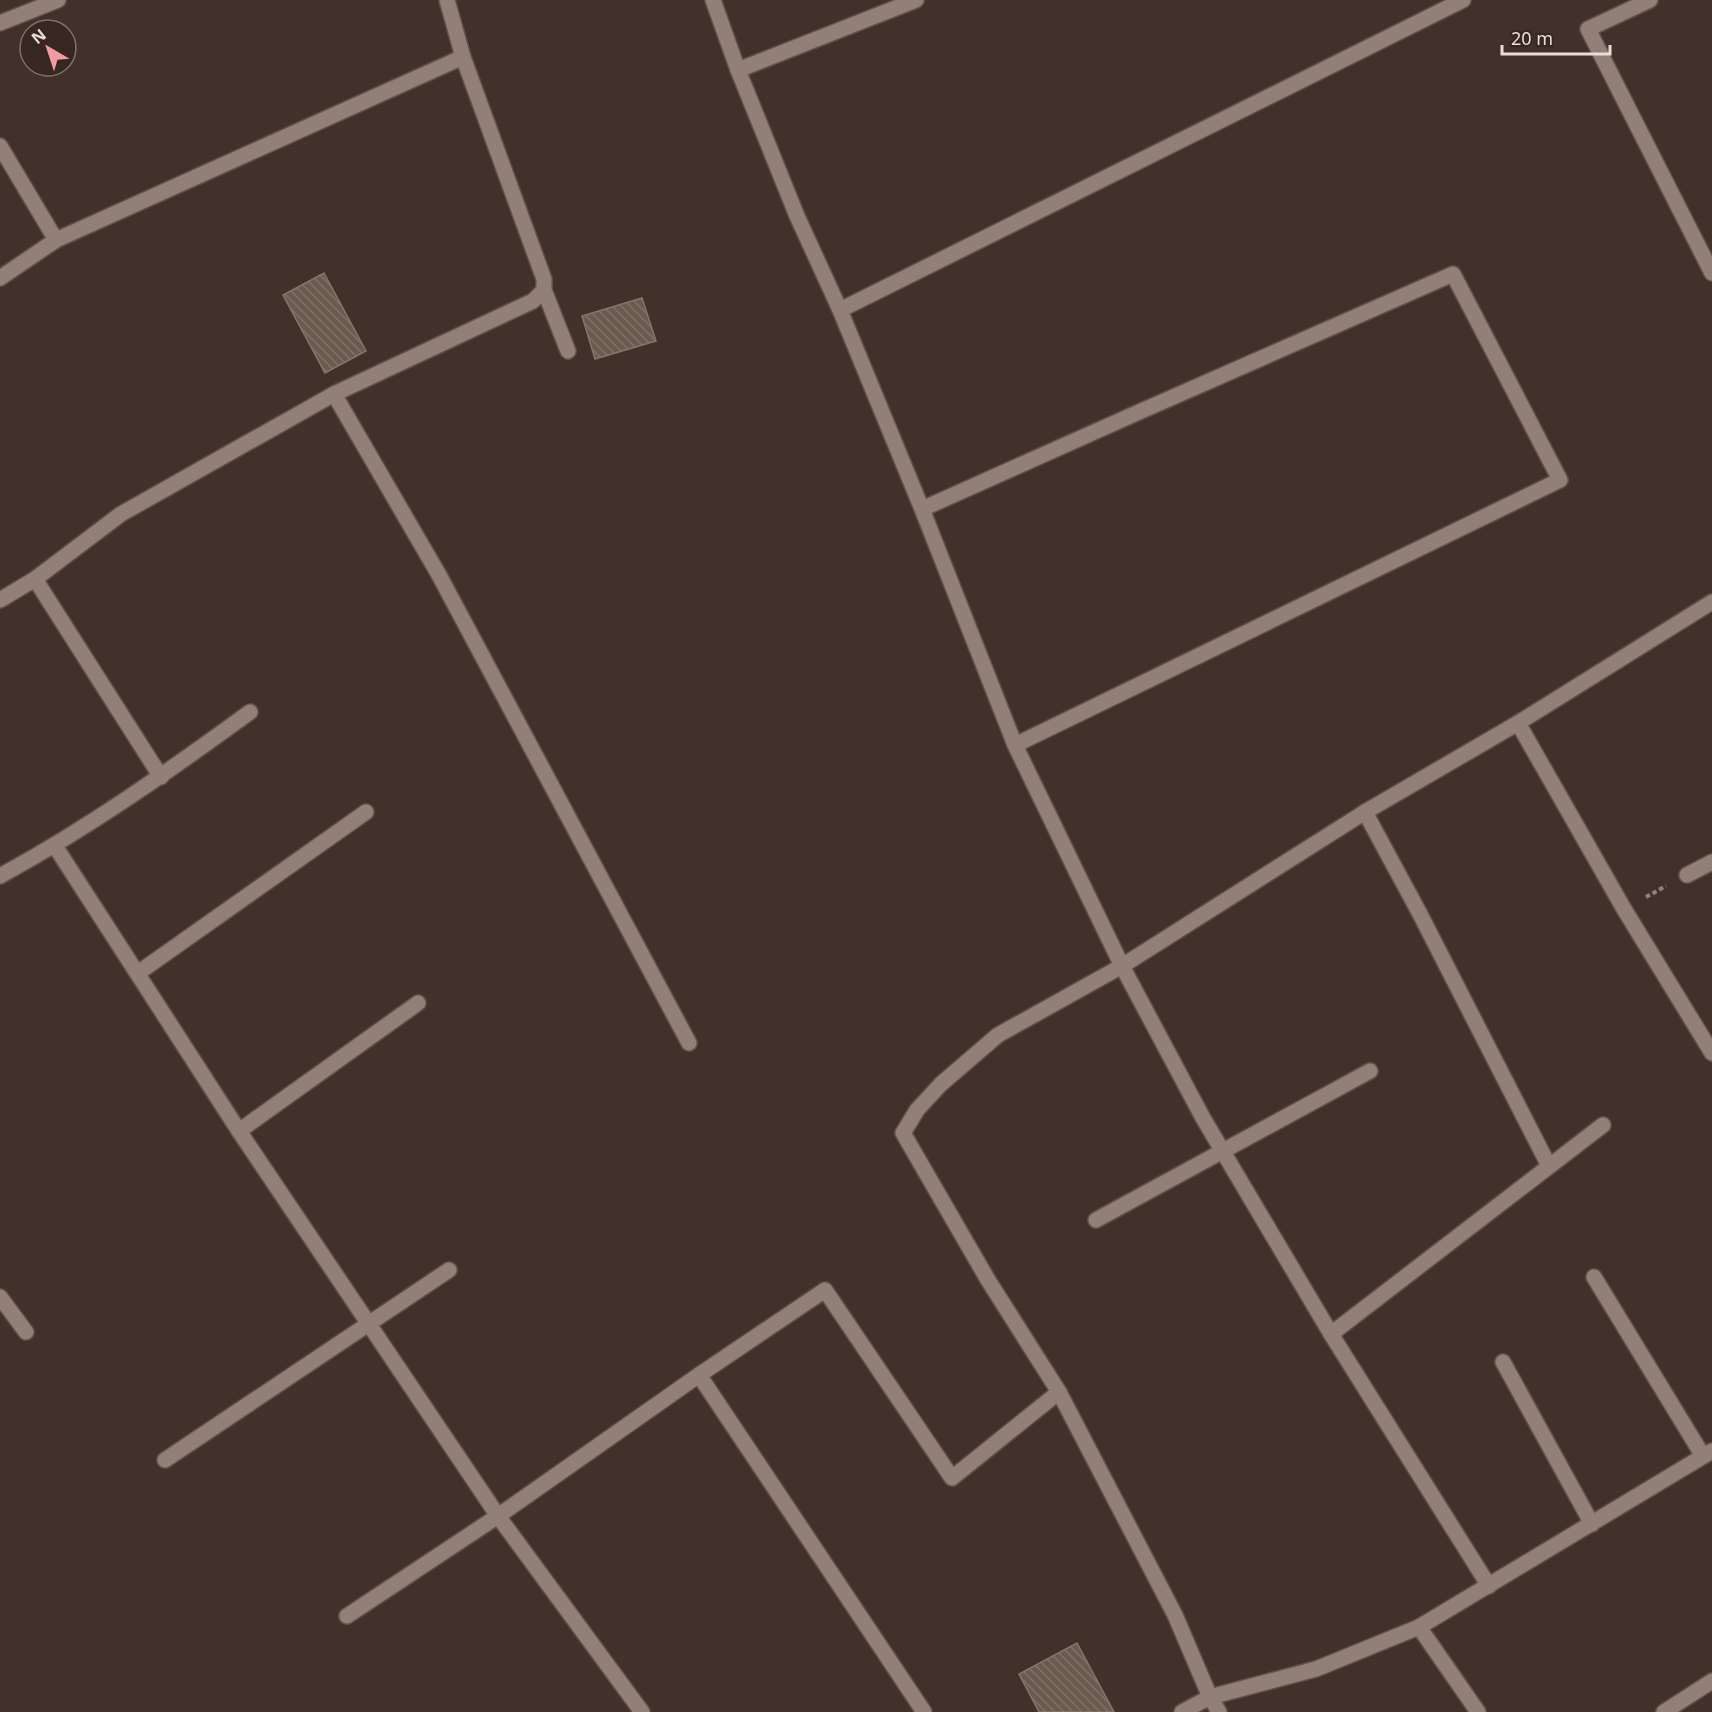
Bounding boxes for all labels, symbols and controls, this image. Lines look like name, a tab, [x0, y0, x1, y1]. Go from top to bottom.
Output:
north arrow	[18, 18, 78, 78]
scale bar	[1502, 18, 1610, 56]
text: N	[27, 24, 51, 49]
text: 20 m	[1511, 26, 1553, 50]

